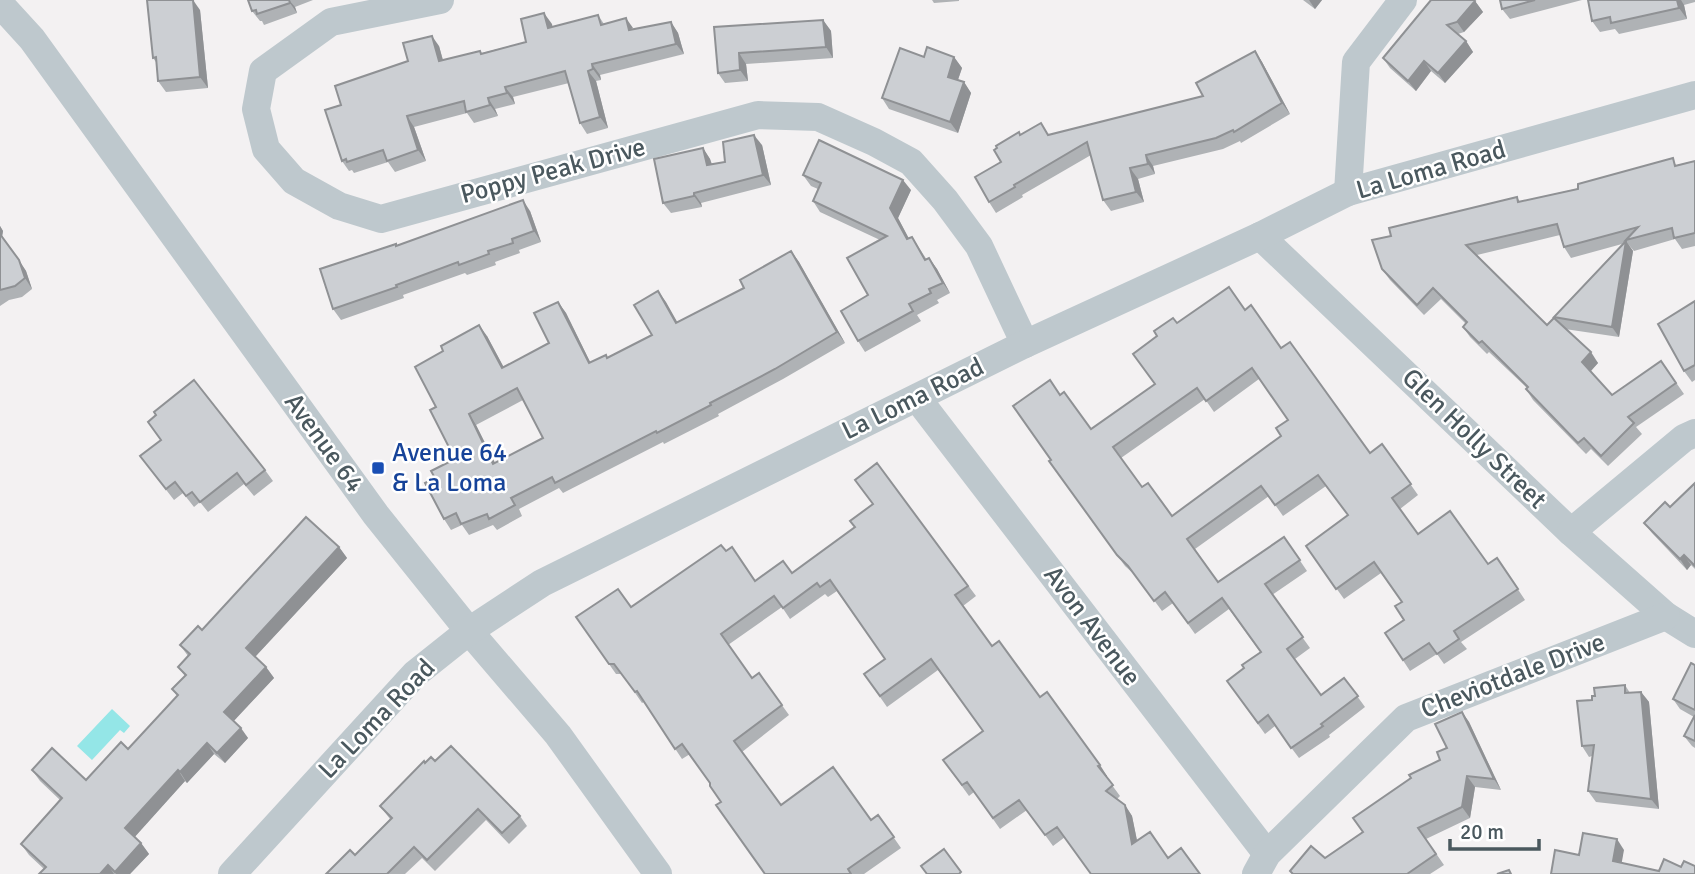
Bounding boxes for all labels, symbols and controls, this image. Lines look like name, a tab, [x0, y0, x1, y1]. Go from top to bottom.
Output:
street label: Poppy Peak Drive	[457, 131, 649, 211]
street label: La Loma Road	[1353, 133, 1509, 207]
street label: La Loma Road	[837, 351, 989, 447]
street label: Glen Holly Street	[1395, 362, 1553, 516]
street label: Avenue 64	[277, 387, 371, 499]
place label: Avenue 64 & La Loma	[392, 437, 507, 499]
marker: Avenue 64 & La Loma	[370, 460, 386, 476]
street label: Avon Avenue	[1037, 560, 1147, 692]
street label: Cheviotdale Drive	[1416, 626, 1610, 726]
street label: La Loma Road	[312, 653, 442, 785]
scale bar	[1450, 808, 1539, 852]
text: 20 m	[1460, 819, 1504, 845]

